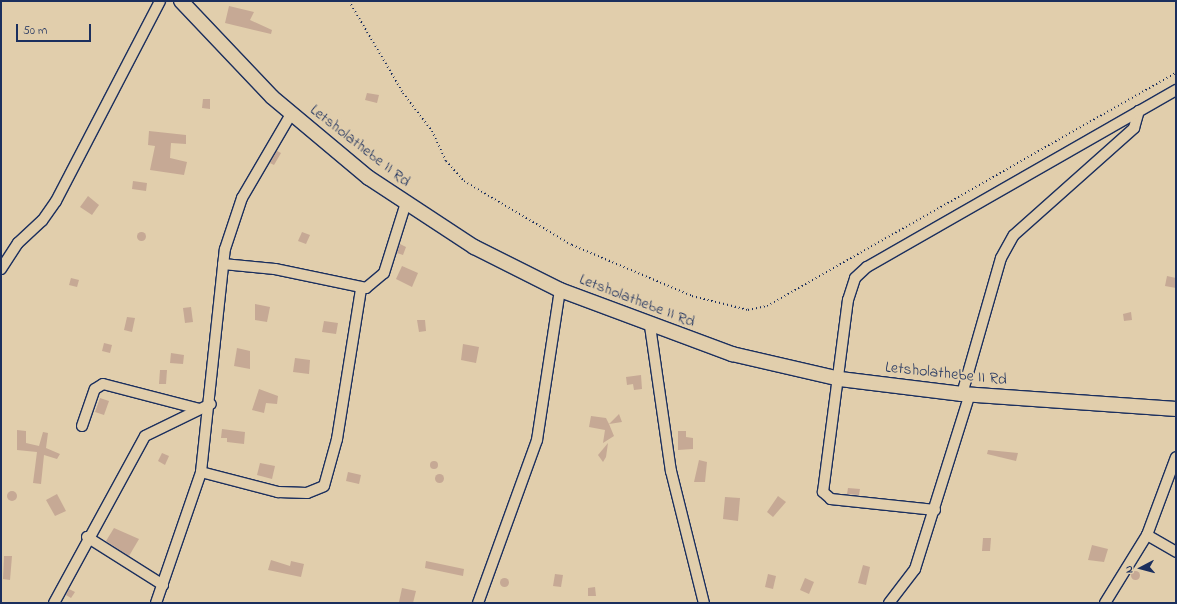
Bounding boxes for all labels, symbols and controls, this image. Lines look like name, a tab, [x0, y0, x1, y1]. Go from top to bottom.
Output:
scale bar	[18, 16, 93, 42]
text: 50 m	[23, 22, 47, 40]
street label: Letsholathebe II Rd	[306, 101, 414, 191]
street label: Letsholathebe II Rd	[576, 270, 698, 332]
street label: Letsholathebe II Rd	[884, 358, 1008, 390]
north arrow	[1121, 548, 1161, 588]
text: N	[1121, 565, 1137, 574]

